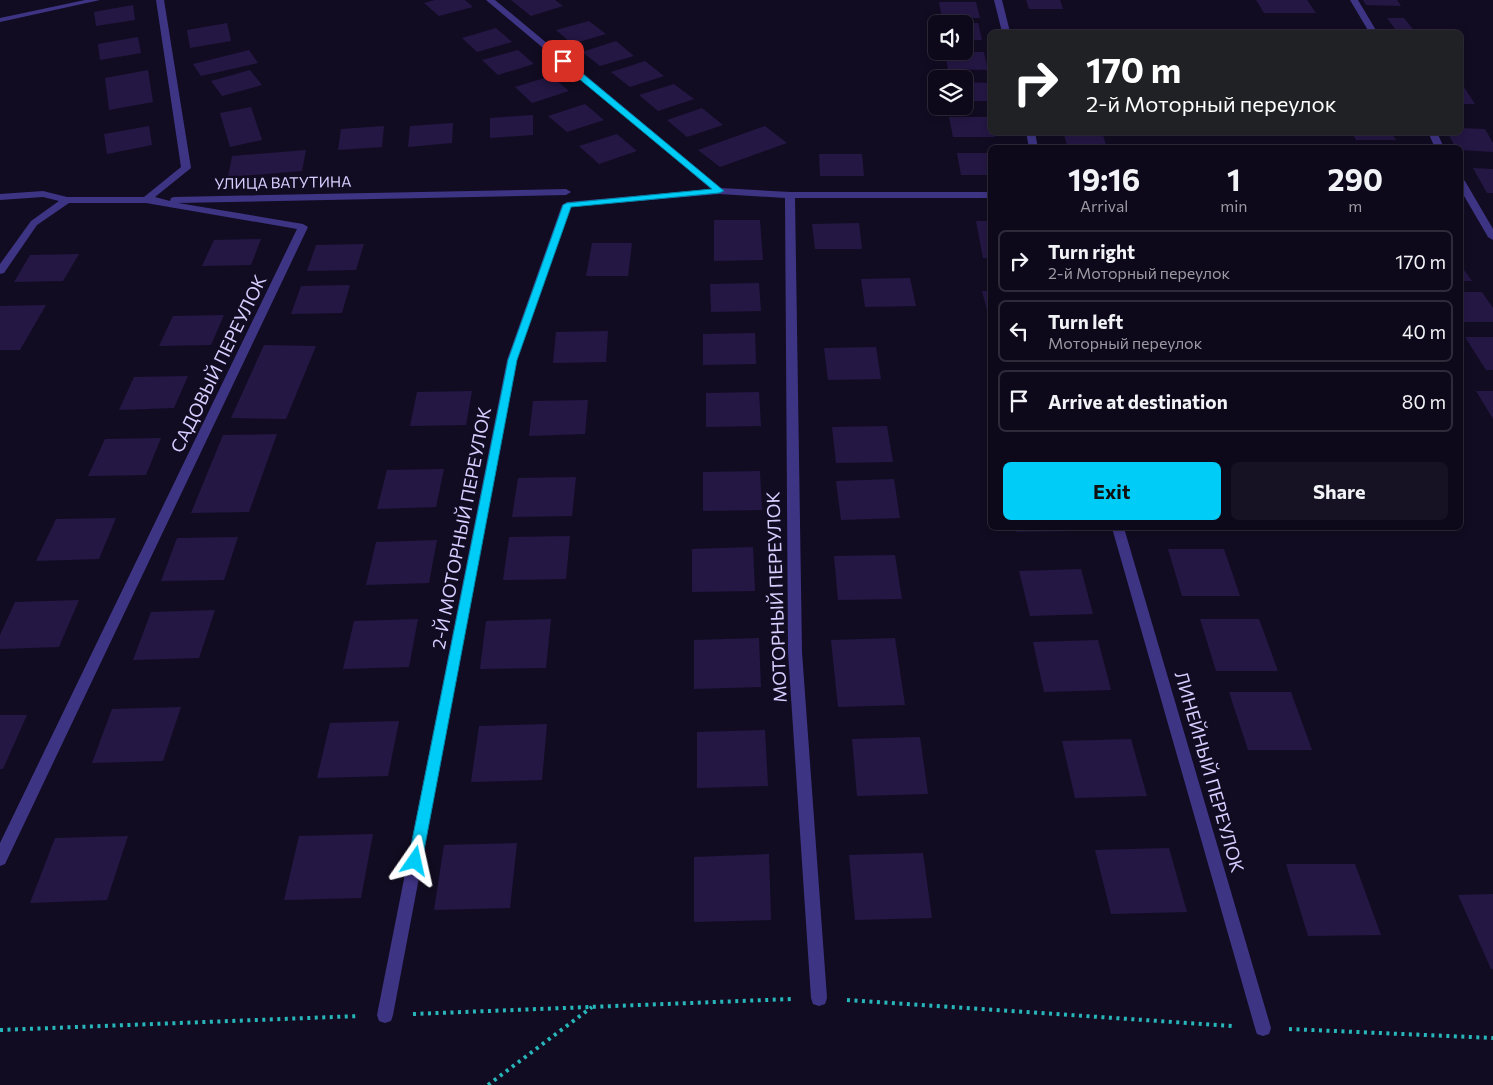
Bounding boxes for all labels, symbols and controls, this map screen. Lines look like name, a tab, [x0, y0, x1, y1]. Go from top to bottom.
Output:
map controls	[928, 15, 973, 115]
button: sound	[928, 15, 973, 60]
pin	[542, 40, 584, 82]
icon: arrive	[549, 47, 577, 75]
text: 170 m	[1086, 47, 1181, 90]
icon: right	[1003, 50, 1068, 115]
button: layers	[928, 70, 973, 115]
text: 2-й Моторный переулок	[1086, 90, 1336, 117]
text: 19:16	[1068, 160, 1140, 197]
text: 1	[1227, 160, 1241, 197]
text: 290	[1328, 160, 1383, 197]
street label: УЛИЦА ВАТУТИНА	[214, 172, 352, 192]
text: Arrival	[1080, 196, 1128, 215]
text: min	[1220, 196, 1247, 215]
text: m	[1348, 196, 1362, 215]
text: Turn right	[1048, 240, 1135, 263]
icon: right	[1005, 247, 1033, 275]
text: 170 m	[1395, 250, 1446, 273]
text: 2-й Моторный переулок	[1048, 263, 1230, 282]
street label: САДОВЫЙ ПЕРЕУЛОК	[165, 271, 271, 456]
text: Turn left	[1048, 310, 1123, 333]
icon: left	[1005, 317, 1033, 345]
text: 40 m	[1402, 320, 1446, 343]
text: Моторный переулок	[1048, 333, 1202, 352]
icon: arrive	[1005, 387, 1033, 415]
text: Arrive at destination	[1048, 390, 1228, 413]
text: 80 m	[1402, 390, 1446, 413]
street label: 2-Й МОТОРНЫЙ ПЕРЕУЛОК	[427, 405, 495, 651]
button: Exit	[1003, 462, 1221, 520]
button: Share	[1231, 462, 1448, 520]
street label: МОТОРНЫЙ ПЕРЕУЛОК	[761, 491, 791, 703]
street label: ЛИНЕЙНЫЙ ПЕРЕУЛОК	[1171, 669, 1249, 875]
position arrow	[388, 834, 440, 886]

